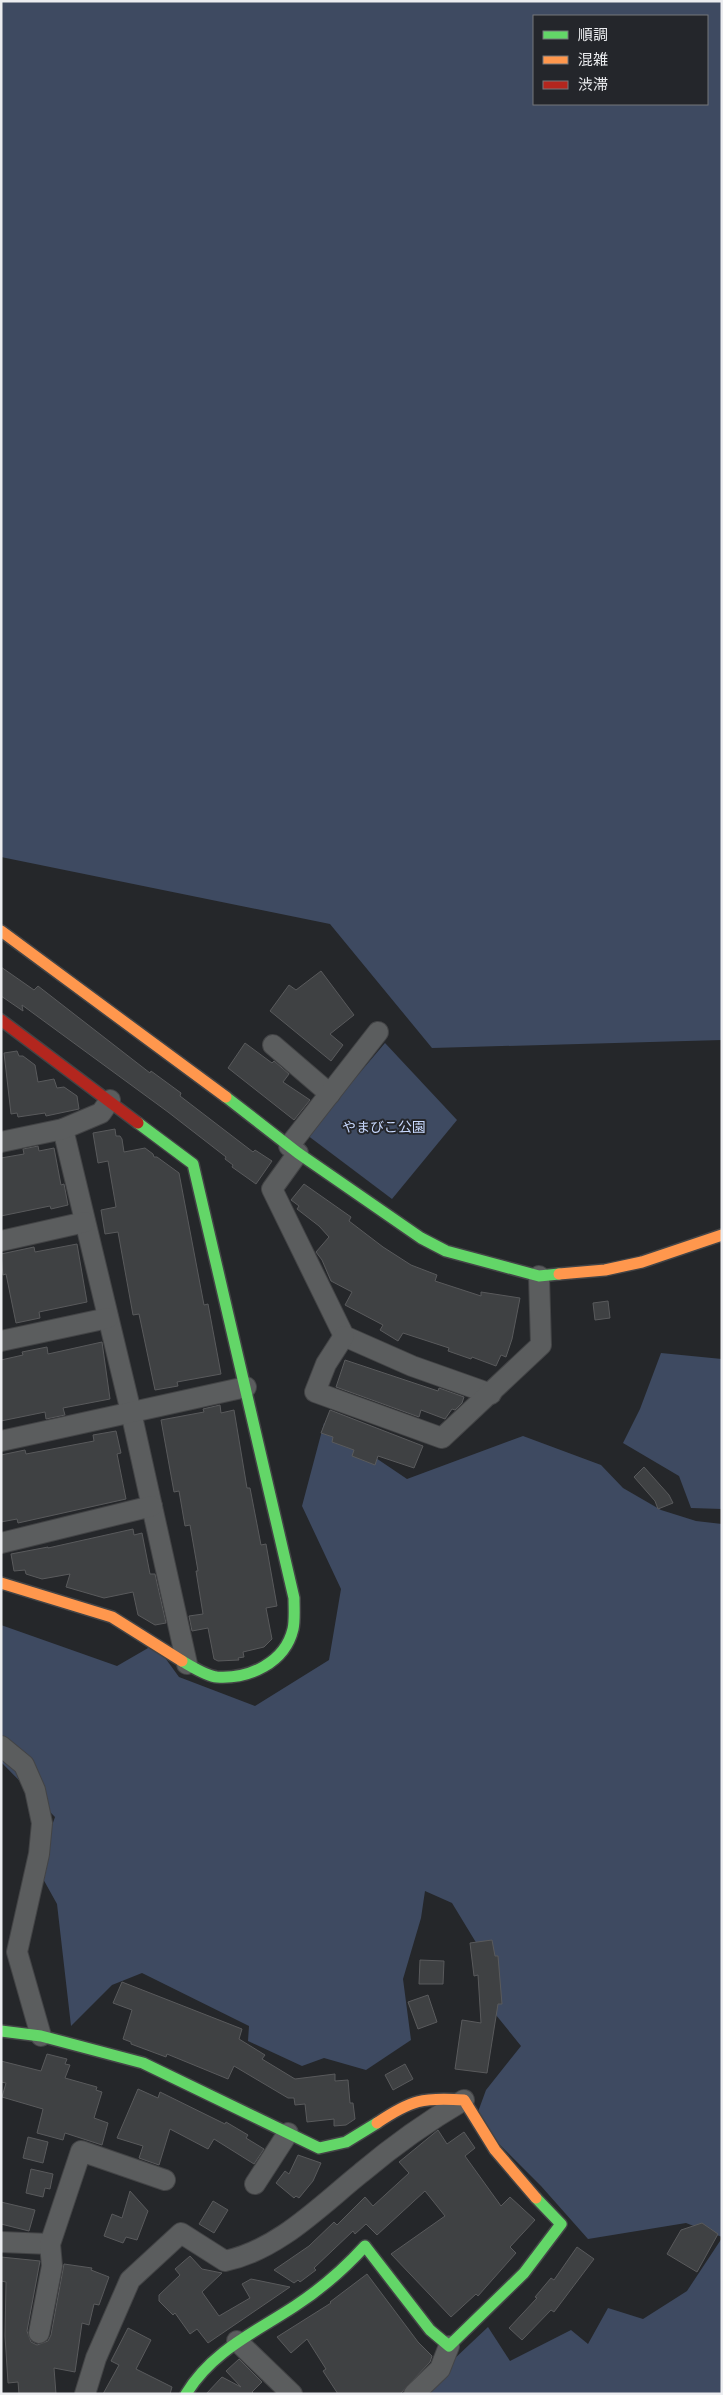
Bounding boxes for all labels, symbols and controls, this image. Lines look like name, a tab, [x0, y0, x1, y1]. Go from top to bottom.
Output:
legend	[533, 15, 708, 105]
text: 順調	[578, 25, 608, 44]
text: 混雑	[578, 50, 608, 69]
text: 渋滞	[578, 75, 608, 94]
park label: やまびこ公園	[342, 1118, 426, 1135]

